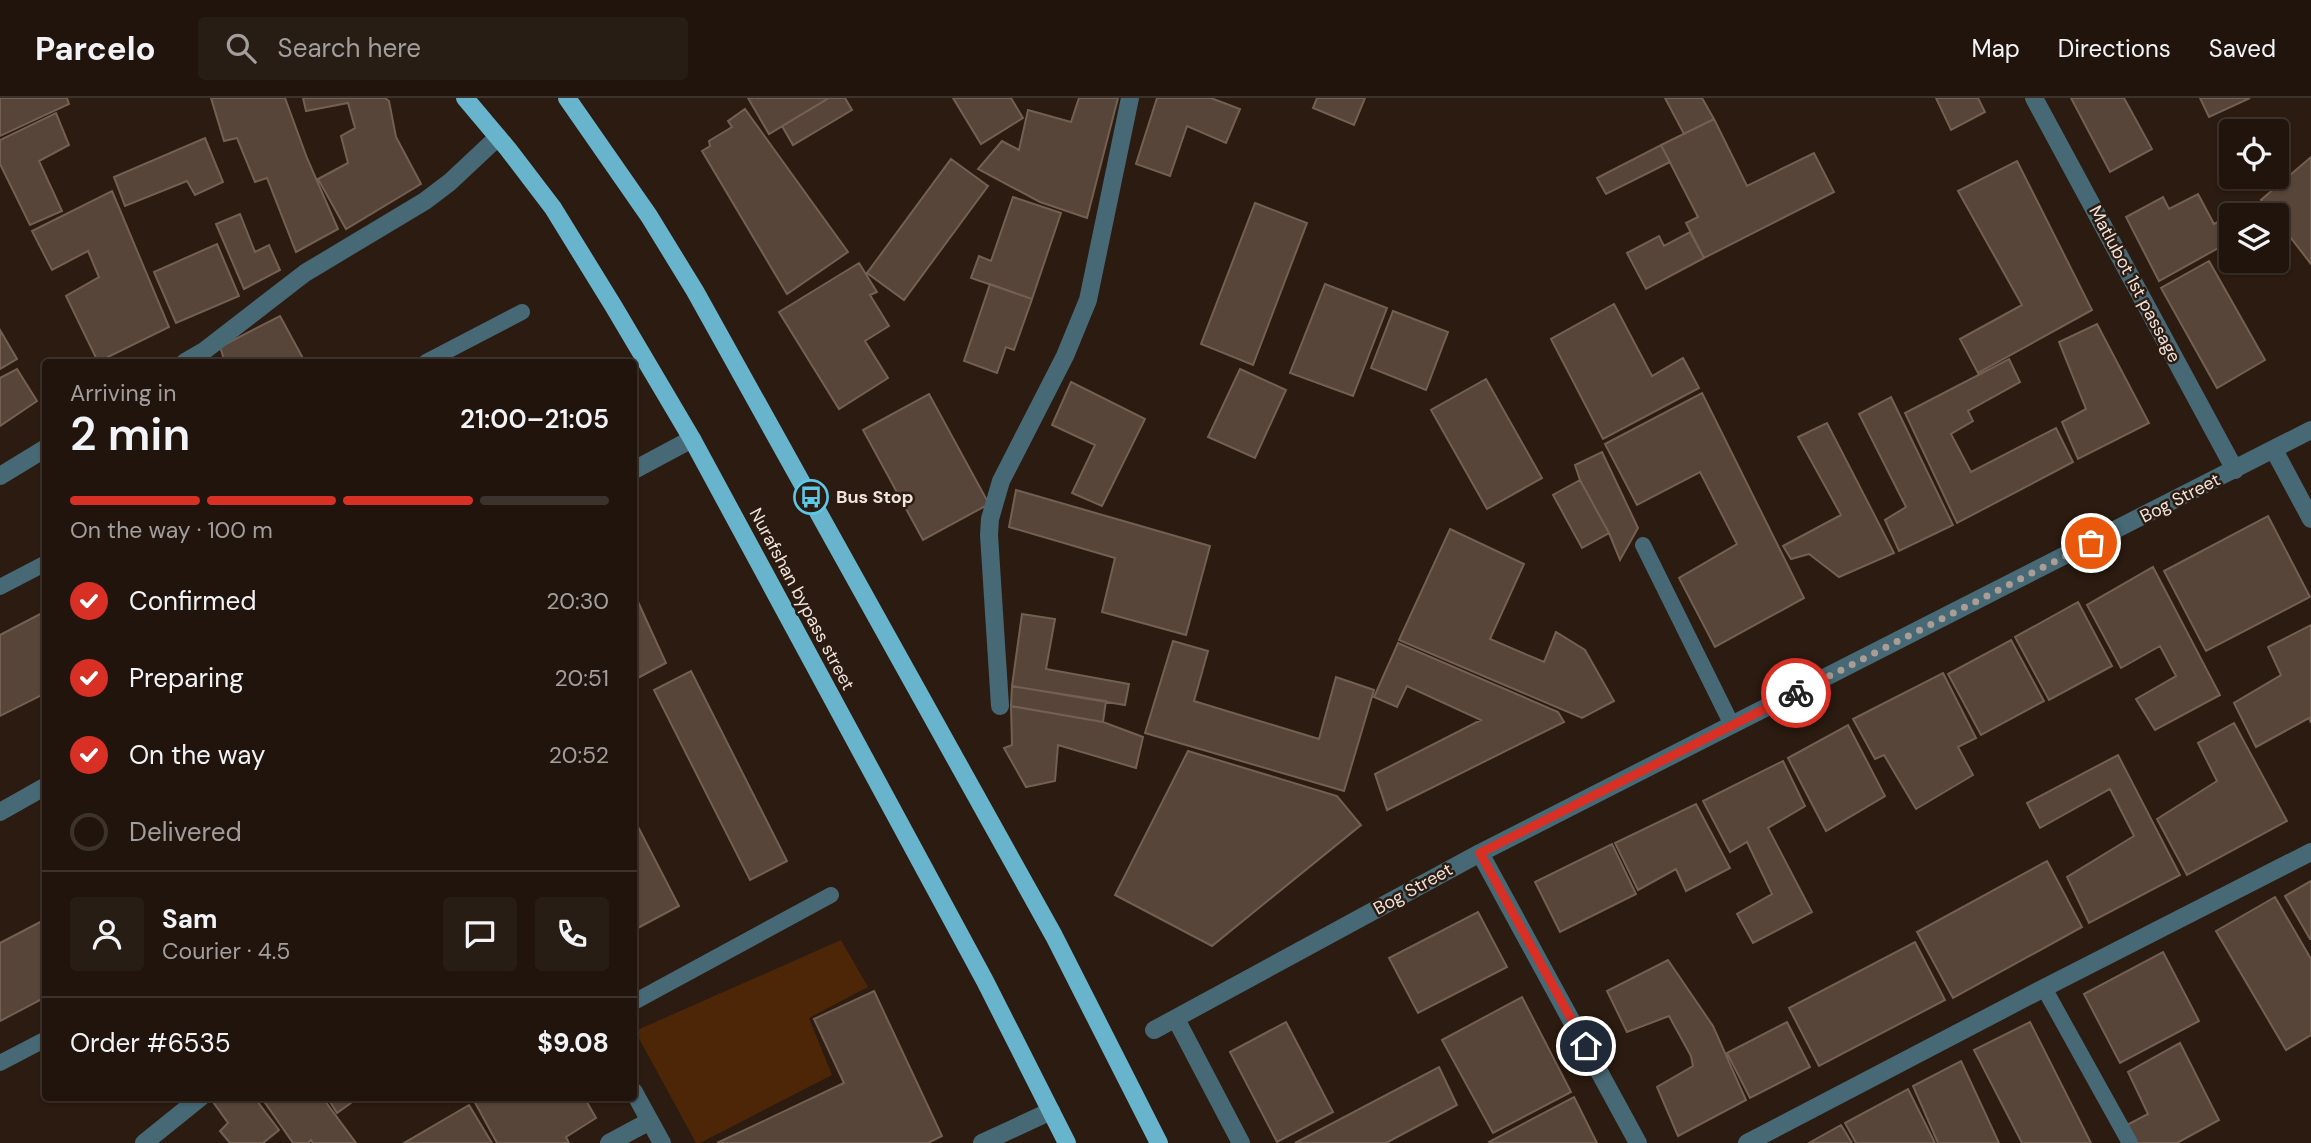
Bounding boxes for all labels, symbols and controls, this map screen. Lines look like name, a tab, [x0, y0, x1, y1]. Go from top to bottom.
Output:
search box	[198, 17, 688, 80]
text: Parcelo	[35, 27, 156, 70]
icon: search	[222, 29, 260, 67]
text: Search here	[278, 31, 421, 65]
text: Map	[1972, 33, 2020, 64]
text: Directions	[2058, 33, 2171, 64]
text: Saved	[2209, 33, 2276, 64]
map controls	[2219, 119, 2289, 273]
button: locate	[2219, 119, 2289, 189]
street label: Matlubot 1st passage	[2083, 201, 2187, 367]
button: layers	[2219, 203, 2289, 273]
text: Arriving in	[70, 378, 176, 408]
text: 21:00–21:05	[460, 402, 609, 436]
text: 2 min	[70, 404, 190, 464]
street label: Bog Street	[2136, 468, 2224, 528]
bus stop icon: Bus Stop	[792, 478, 830, 516]
place label: Bus Stop	[836, 485, 914, 509]
street label: Nurafshan bypass street	[744, 504, 860, 694]
pin	[2061, 513, 2121, 573]
text: On the way · 100 m	[70, 515, 273, 545]
icon: bag	[2072, 524, 2110, 562]
icon: check	[70, 582, 108, 620]
text: Confirmed	[129, 584, 256, 618]
text: 20:30	[546, 586, 609, 616]
courier	[1761, 658, 1831, 728]
icon: check	[70, 659, 108, 697]
text: Preparing	[129, 661, 244, 695]
text: 20:51	[554, 663, 609, 693]
icon: bike	[1777, 674, 1815, 712]
icon: check	[70, 736, 108, 774]
text: On the way	[129, 738, 265, 772]
text: 20:52	[549, 740, 609, 770]
text: Delivered	[129, 815, 242, 849]
street label: Bog Street	[1369, 857, 1457, 921]
button: person	[70, 897, 144, 971]
button: chat	[443, 897, 517, 971]
button: phone	[535, 897, 609, 971]
text: Sam	[162, 902, 217, 936]
text: Courier · 4.5	[162, 936, 290, 966]
pin	[1556, 1016, 1616, 1076]
text: Order #6535	[70, 1026, 231, 1060]
text: $9.08	[537, 1026, 609, 1060]
icon: home	[1567, 1027, 1605, 1065]

